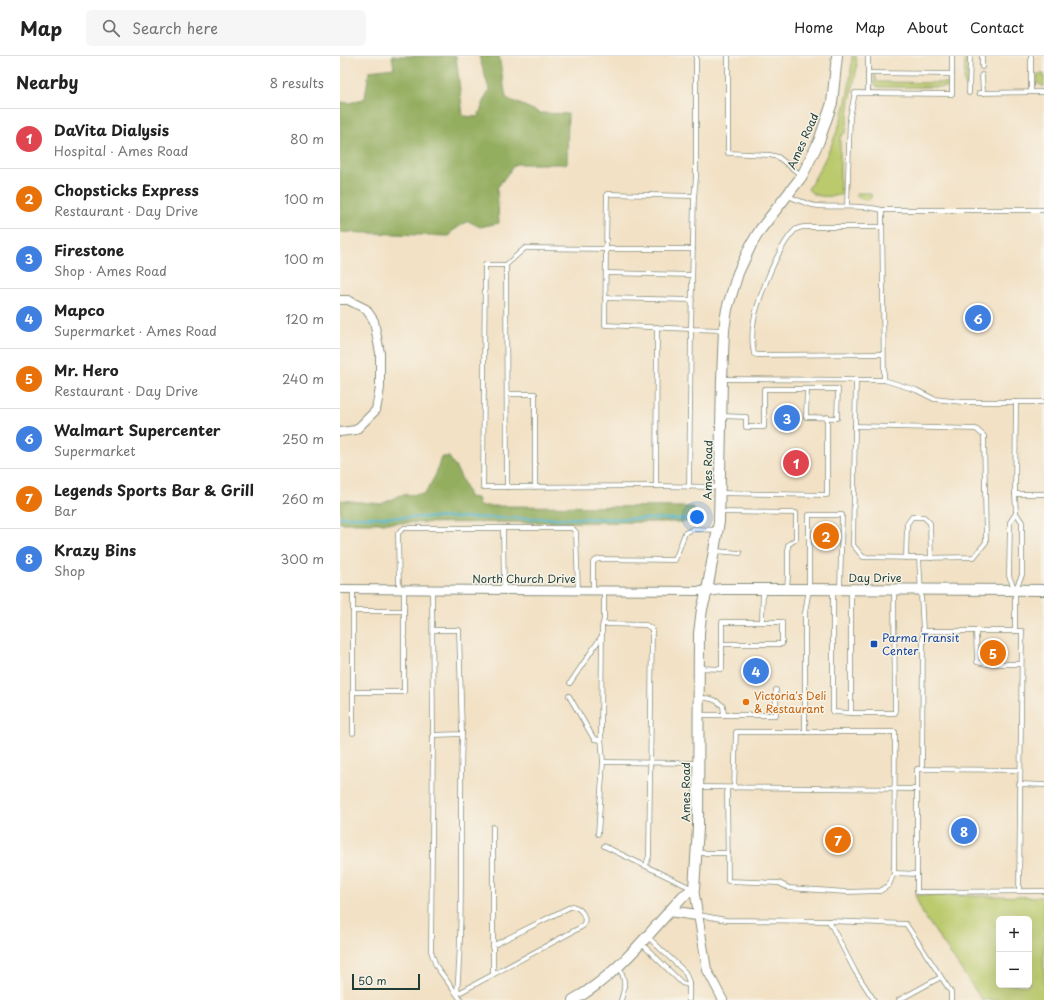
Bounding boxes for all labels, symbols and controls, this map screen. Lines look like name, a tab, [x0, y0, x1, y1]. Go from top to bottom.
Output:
search box	[86, 10, 366, 46]
text: Map	[20, 14, 62, 42]
text: Search here	[132, 16, 218, 39]
icon: search	[100, 17, 122, 39]
text: Home	[794, 17, 833, 38]
text: Map	[855, 17, 885, 38]
text: About	[907, 17, 948, 38]
text: Contact	[970, 17, 1024, 38]
text: Nearby	[16, 69, 78, 95]
text: 8 results	[270, 73, 324, 92]
street label: Ames Road	[783, 110, 822, 172]
text: DaVita Dialysis	[54, 118, 169, 141]
text: 1	[26, 129, 32, 148]
text: 80 m	[290, 129, 324, 148]
text: Hospital · Ames Road	[54, 141, 188, 160]
text: Chopsticks Express	[54, 178, 199, 201]
text: 2	[24, 189, 34, 208]
text: 100 m	[284, 189, 324, 208]
text: Restaurant · Day Drive	[54, 201, 198, 220]
text: Firestone	[54, 238, 124, 261]
text: 3	[25, 249, 33, 268]
text: 100 m	[284, 249, 324, 268]
text: Shop · Ames Road	[54, 261, 167, 280]
text: Mapco	[54, 298, 105, 321]
pin: 6	[965, 303, 991, 333]
text: 4	[25, 309, 33, 328]
text: 120 m	[285, 309, 324, 328]
text: Supermarket · Ames Road	[54, 321, 217, 340]
text: Mr. Hero	[54, 358, 119, 381]
text: 5	[25, 369, 33, 388]
text: 240 m	[282, 369, 324, 388]
text: Restaurant · Day Drive	[54, 381, 198, 400]
pin: 3	[774, 403, 800, 433]
text: Walmart Supercenter	[54, 418, 221, 441]
text: 6	[24, 429, 34, 448]
text: 250 m	[282, 429, 324, 448]
street label: Ames Road	[698, 440, 717, 500]
text: Supermarket	[54, 441, 136, 460]
pin: 1	[783, 448, 809, 478]
text: Legends Sports Bar & Grill	[54, 478, 254, 501]
text: 7	[25, 489, 33, 508]
text: 260 m	[282, 489, 324, 508]
text: Bar	[54, 501, 77, 520]
your location	[687, 507, 707, 527]
pin: 2	[813, 521, 839, 551]
text: Krazy Bins	[54, 538, 136, 561]
text: 8	[25, 549, 33, 568]
text: 300 m	[280, 549, 324, 568]
text: Shop	[54, 561, 85, 580]
street label: Day Drive	[848, 569, 902, 586]
street label: North Church Drive	[472, 570, 576, 587]
place label: Parma Transit Center	[882, 629, 960, 659]
pin: 5	[980, 638, 1006, 668]
marker: Parma Transit Center	[869, 639, 879, 649]
pin: 4	[743, 656, 769, 686]
place label: Victoria's Deli & Restaurant	[754, 687, 826, 717]
marker: Victoria's Deli & Restaurant	[741, 697, 751, 707]
street label: Ames Road	[677, 762, 694, 822]
pin: 8	[951, 816, 977, 846]
pin: 7	[825, 825, 851, 855]
map controls	[996, 916, 1032, 988]
button: +	[996, 916, 1032, 952]
button: −	[996, 952, 1032, 988]
scale bar	[352, 972, 420, 991]
text: 50 m	[358, 972, 387, 989]

